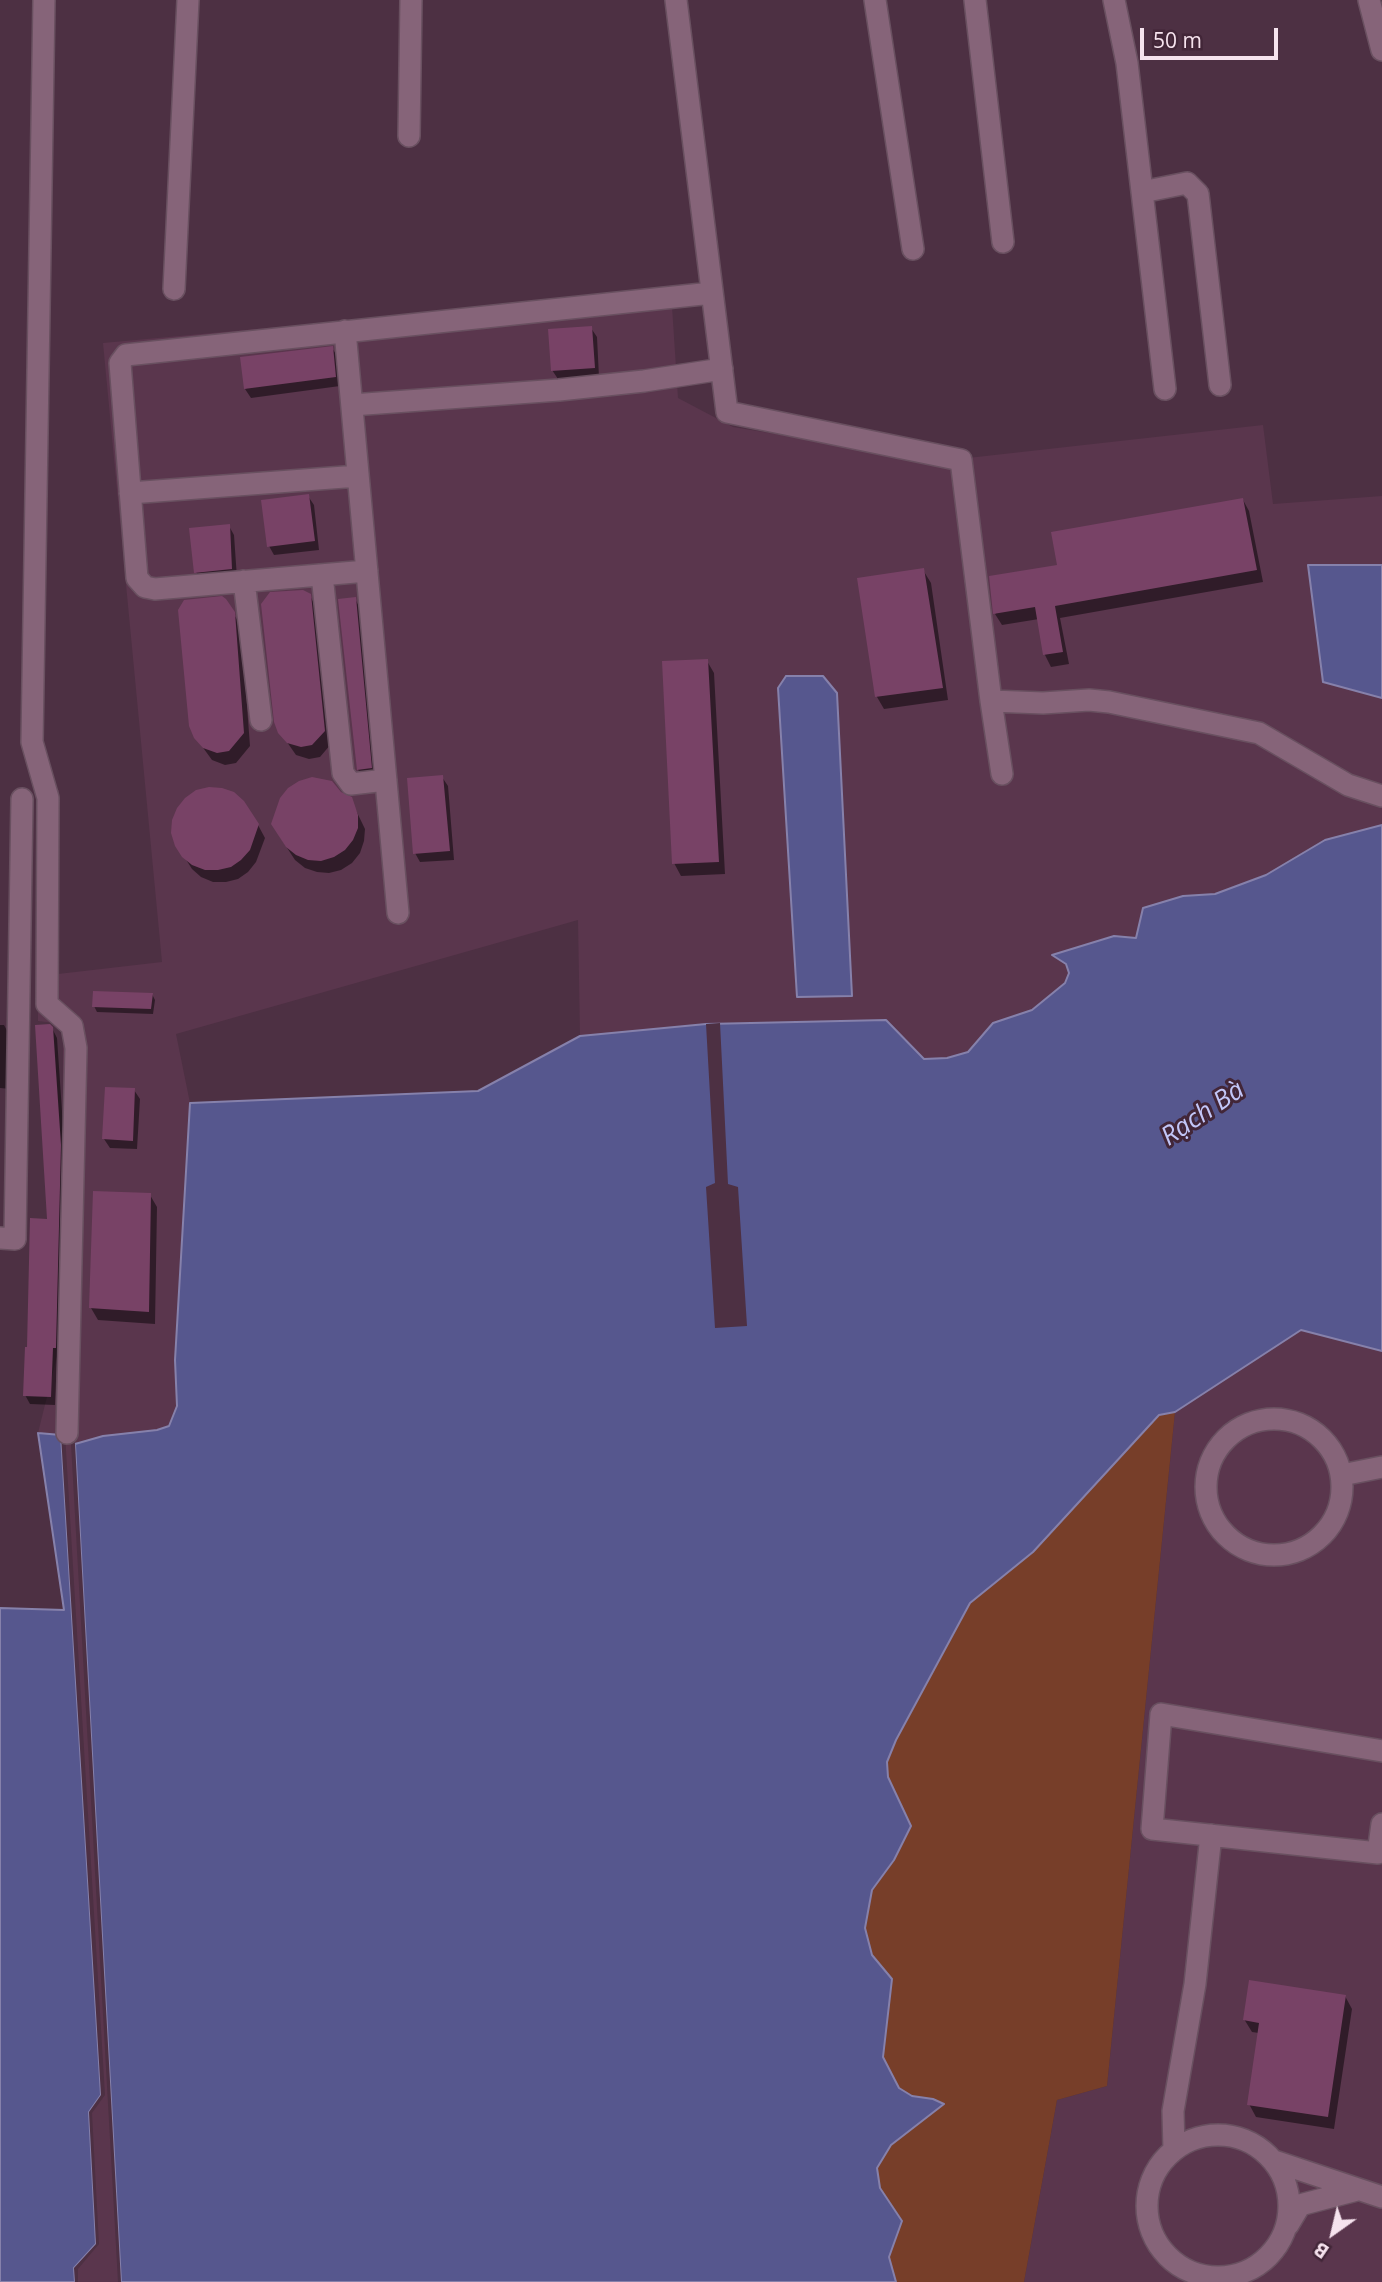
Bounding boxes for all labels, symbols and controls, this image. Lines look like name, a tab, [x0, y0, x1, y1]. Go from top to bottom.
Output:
scale bar	[1144, 14, 1282, 58]
text: 50 m	[1153, 26, 1202, 54]
water label: Rạch Bà	[1156, 1075, 1250, 1153]
north arrow	[1298, 2198, 1368, 2268]
text: B	[1309, 2236, 1334, 2265]

